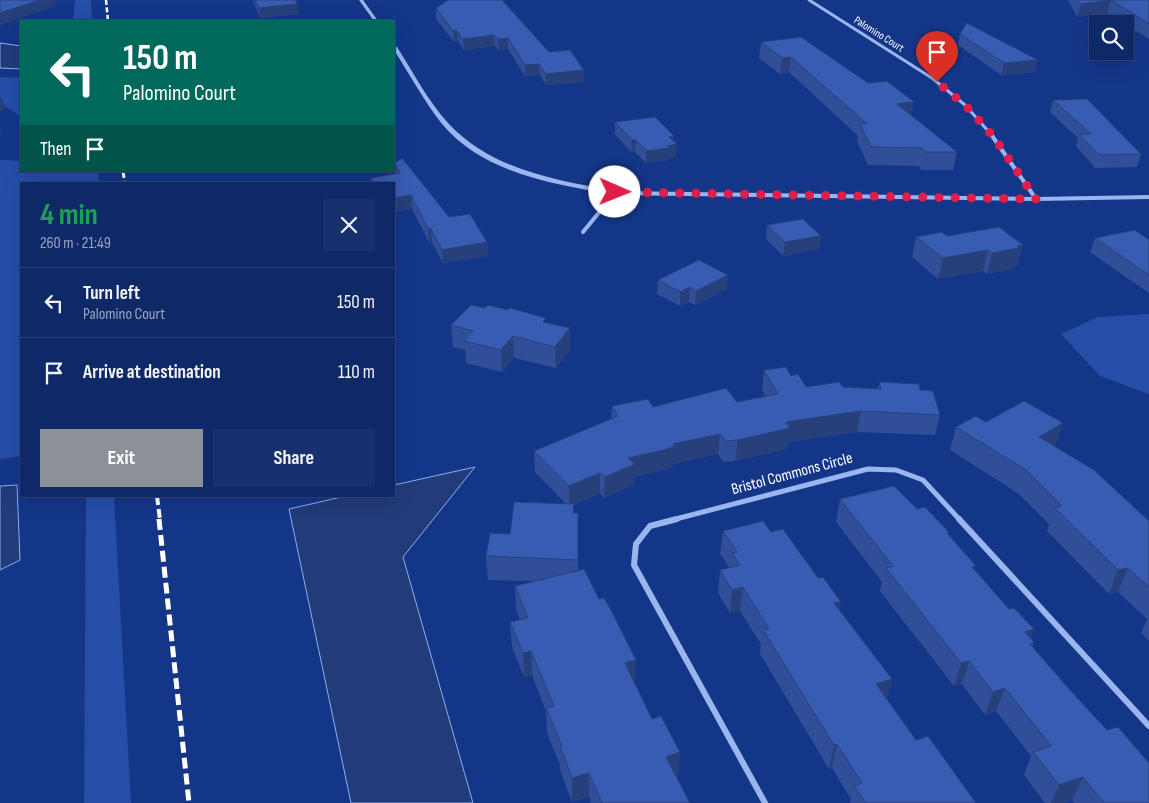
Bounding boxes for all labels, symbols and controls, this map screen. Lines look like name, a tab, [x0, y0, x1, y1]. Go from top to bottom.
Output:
street label: Palomino Court	[852, 14, 907, 55]
map controls	[1089, 15, 1134, 60]
button: search	[1089, 15, 1134, 60]
pin	[916, 31, 958, 82]
text: 150 m	[123, 37, 197, 80]
icon: arrive	[923, 38, 951, 66]
icon: left	[40, 40, 105, 105]
text: Palomino Court	[123, 80, 236, 107]
icon: arrive	[81, 135, 109, 163]
text: Then	[40, 138, 71, 161]
position arrow	[588, 165, 640, 217]
text: 4 min	[40, 197, 98, 233]
button: close	[323, 199, 375, 251]
text: 260 m · 21:49	[40, 234, 111, 253]
text: Turn left	[83, 282, 140, 305]
icon: left	[40, 289, 68, 317]
text: 150 m	[337, 291, 375, 314]
text: Palomino Court	[83, 305, 165, 324]
icon: arrive	[40, 359, 68, 387]
text: Arrive at destination	[83, 361, 221, 384]
text: 110 m	[338, 361, 375, 384]
button: Exit	[40, 429, 203, 487]
button: Share	[213, 429, 375, 487]
street label: Bristol Commons Circle	[729, 449, 855, 499]

